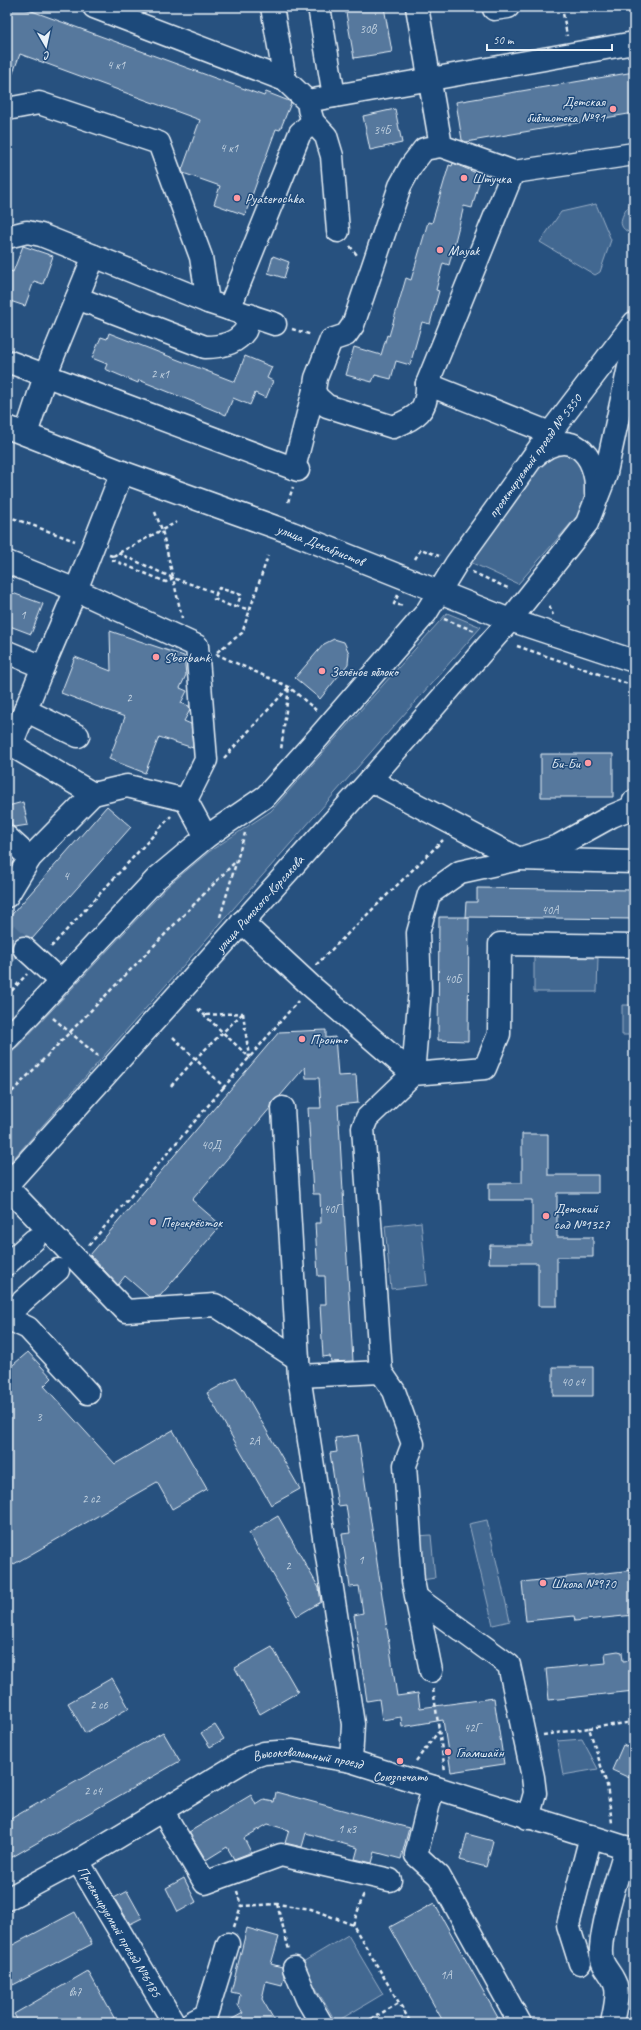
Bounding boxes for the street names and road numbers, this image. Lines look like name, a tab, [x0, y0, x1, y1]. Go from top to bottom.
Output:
street label: проектируемый проезд № 5350	[484, 389, 586, 521]
street label: улица Декабристов	[274, 520, 369, 570]
street label: улица Римского-Корсакова	[211, 851, 308, 956]
street label: Высоковольтный проезд	[250, 1742, 367, 1773]
street label: Проектируемый проезд №6185	[74, 1863, 166, 2001]

